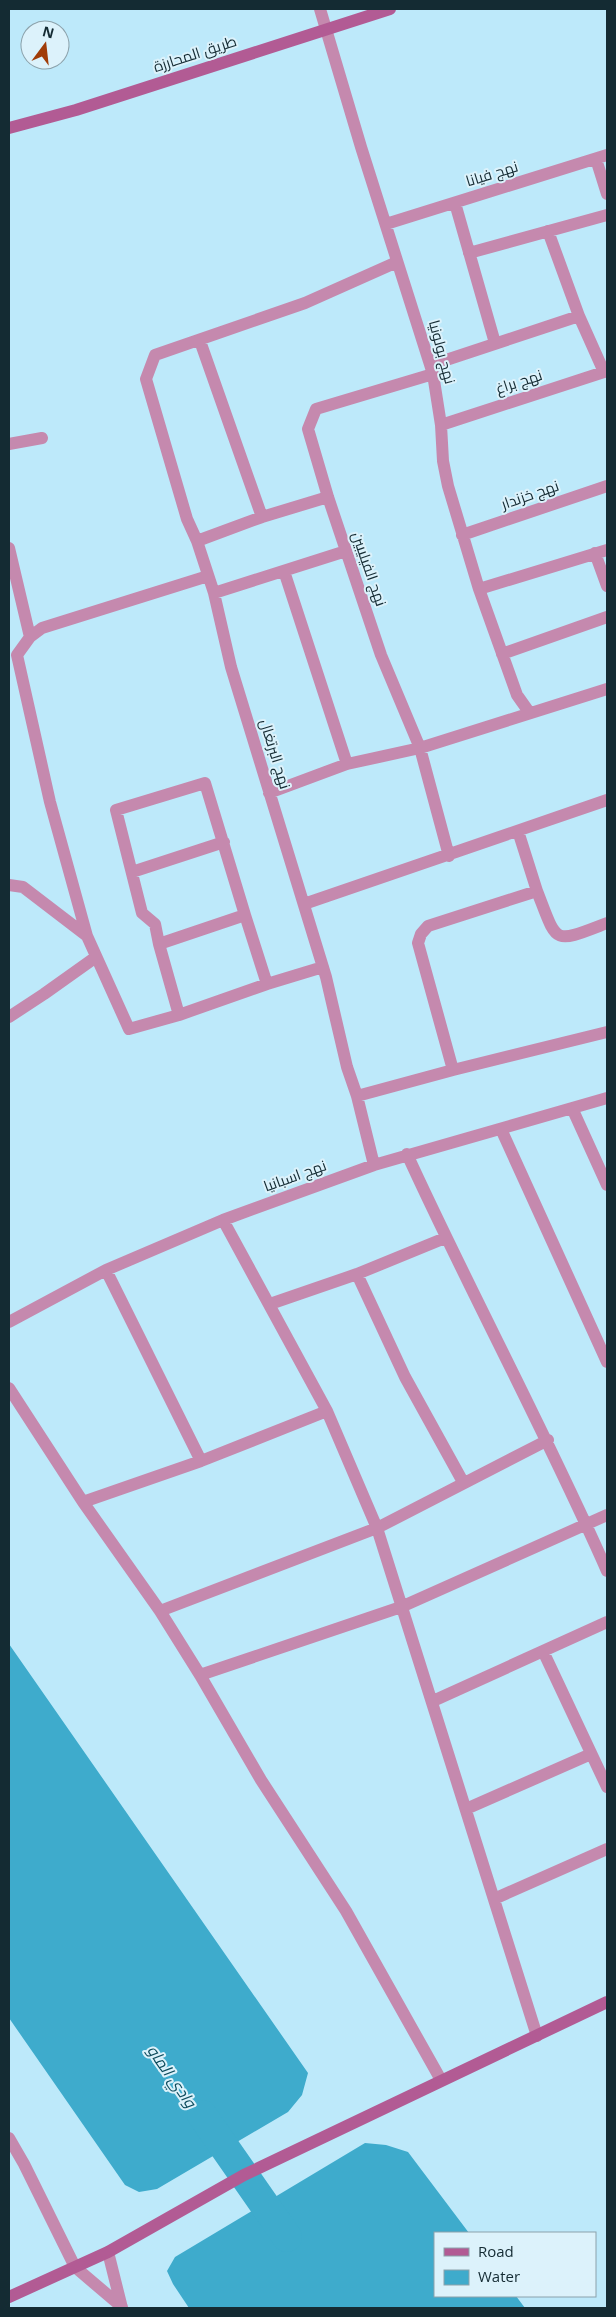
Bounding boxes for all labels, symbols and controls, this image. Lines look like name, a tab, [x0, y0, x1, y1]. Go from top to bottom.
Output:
north arrow	[20, 20, 70, 70]
text: N	[41, 21, 56, 43]
street label: طريق المحارزة	[150, 30, 239, 77]
street label: نهج فيانا	[463, 156, 521, 192]
street label: نهج بولونيا	[423, 317, 461, 387]
street label: نهج براغ	[493, 364, 545, 400]
street label: نهج خزندار	[497, 475, 562, 516]
street label: نهج الفيليبين	[346, 529, 392, 609]
street label: نهج البرتغال	[254, 716, 296, 792]
street label: نهج اسبانيا	[261, 1154, 329, 1198]
water label: وادي الماو	[141, 2040, 202, 2114]
legend	[434, 2232, 596, 2297]
text: Road	[478, 2241, 514, 2261]
text: Water	[478, 2266, 520, 2286]

